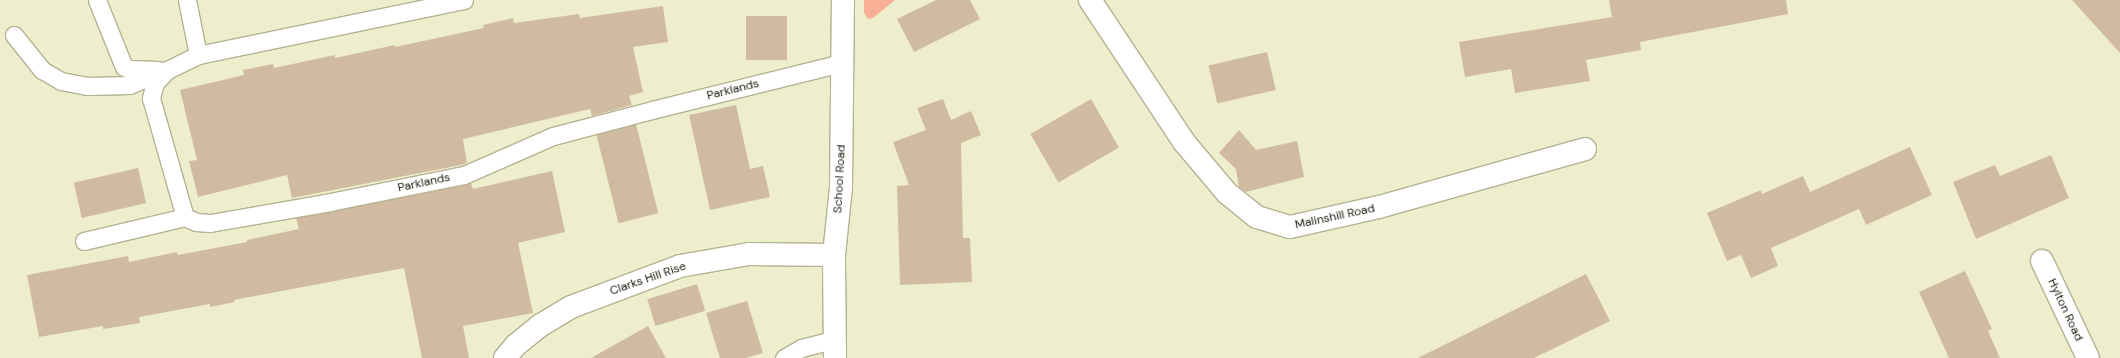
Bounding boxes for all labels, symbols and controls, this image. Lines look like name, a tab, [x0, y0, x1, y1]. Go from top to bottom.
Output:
street label: Parklands	[705, 77, 761, 103]
street label: School Road	[831, 144, 849, 214]
street label: Parklands	[396, 170, 452, 196]
street label: Malinshill Road	[1294, 202, 1376, 232]
street label: Clarks Hill Rise	[608, 259, 688, 299]
street label: Hylton Road	[2044, 277, 2086, 343]

